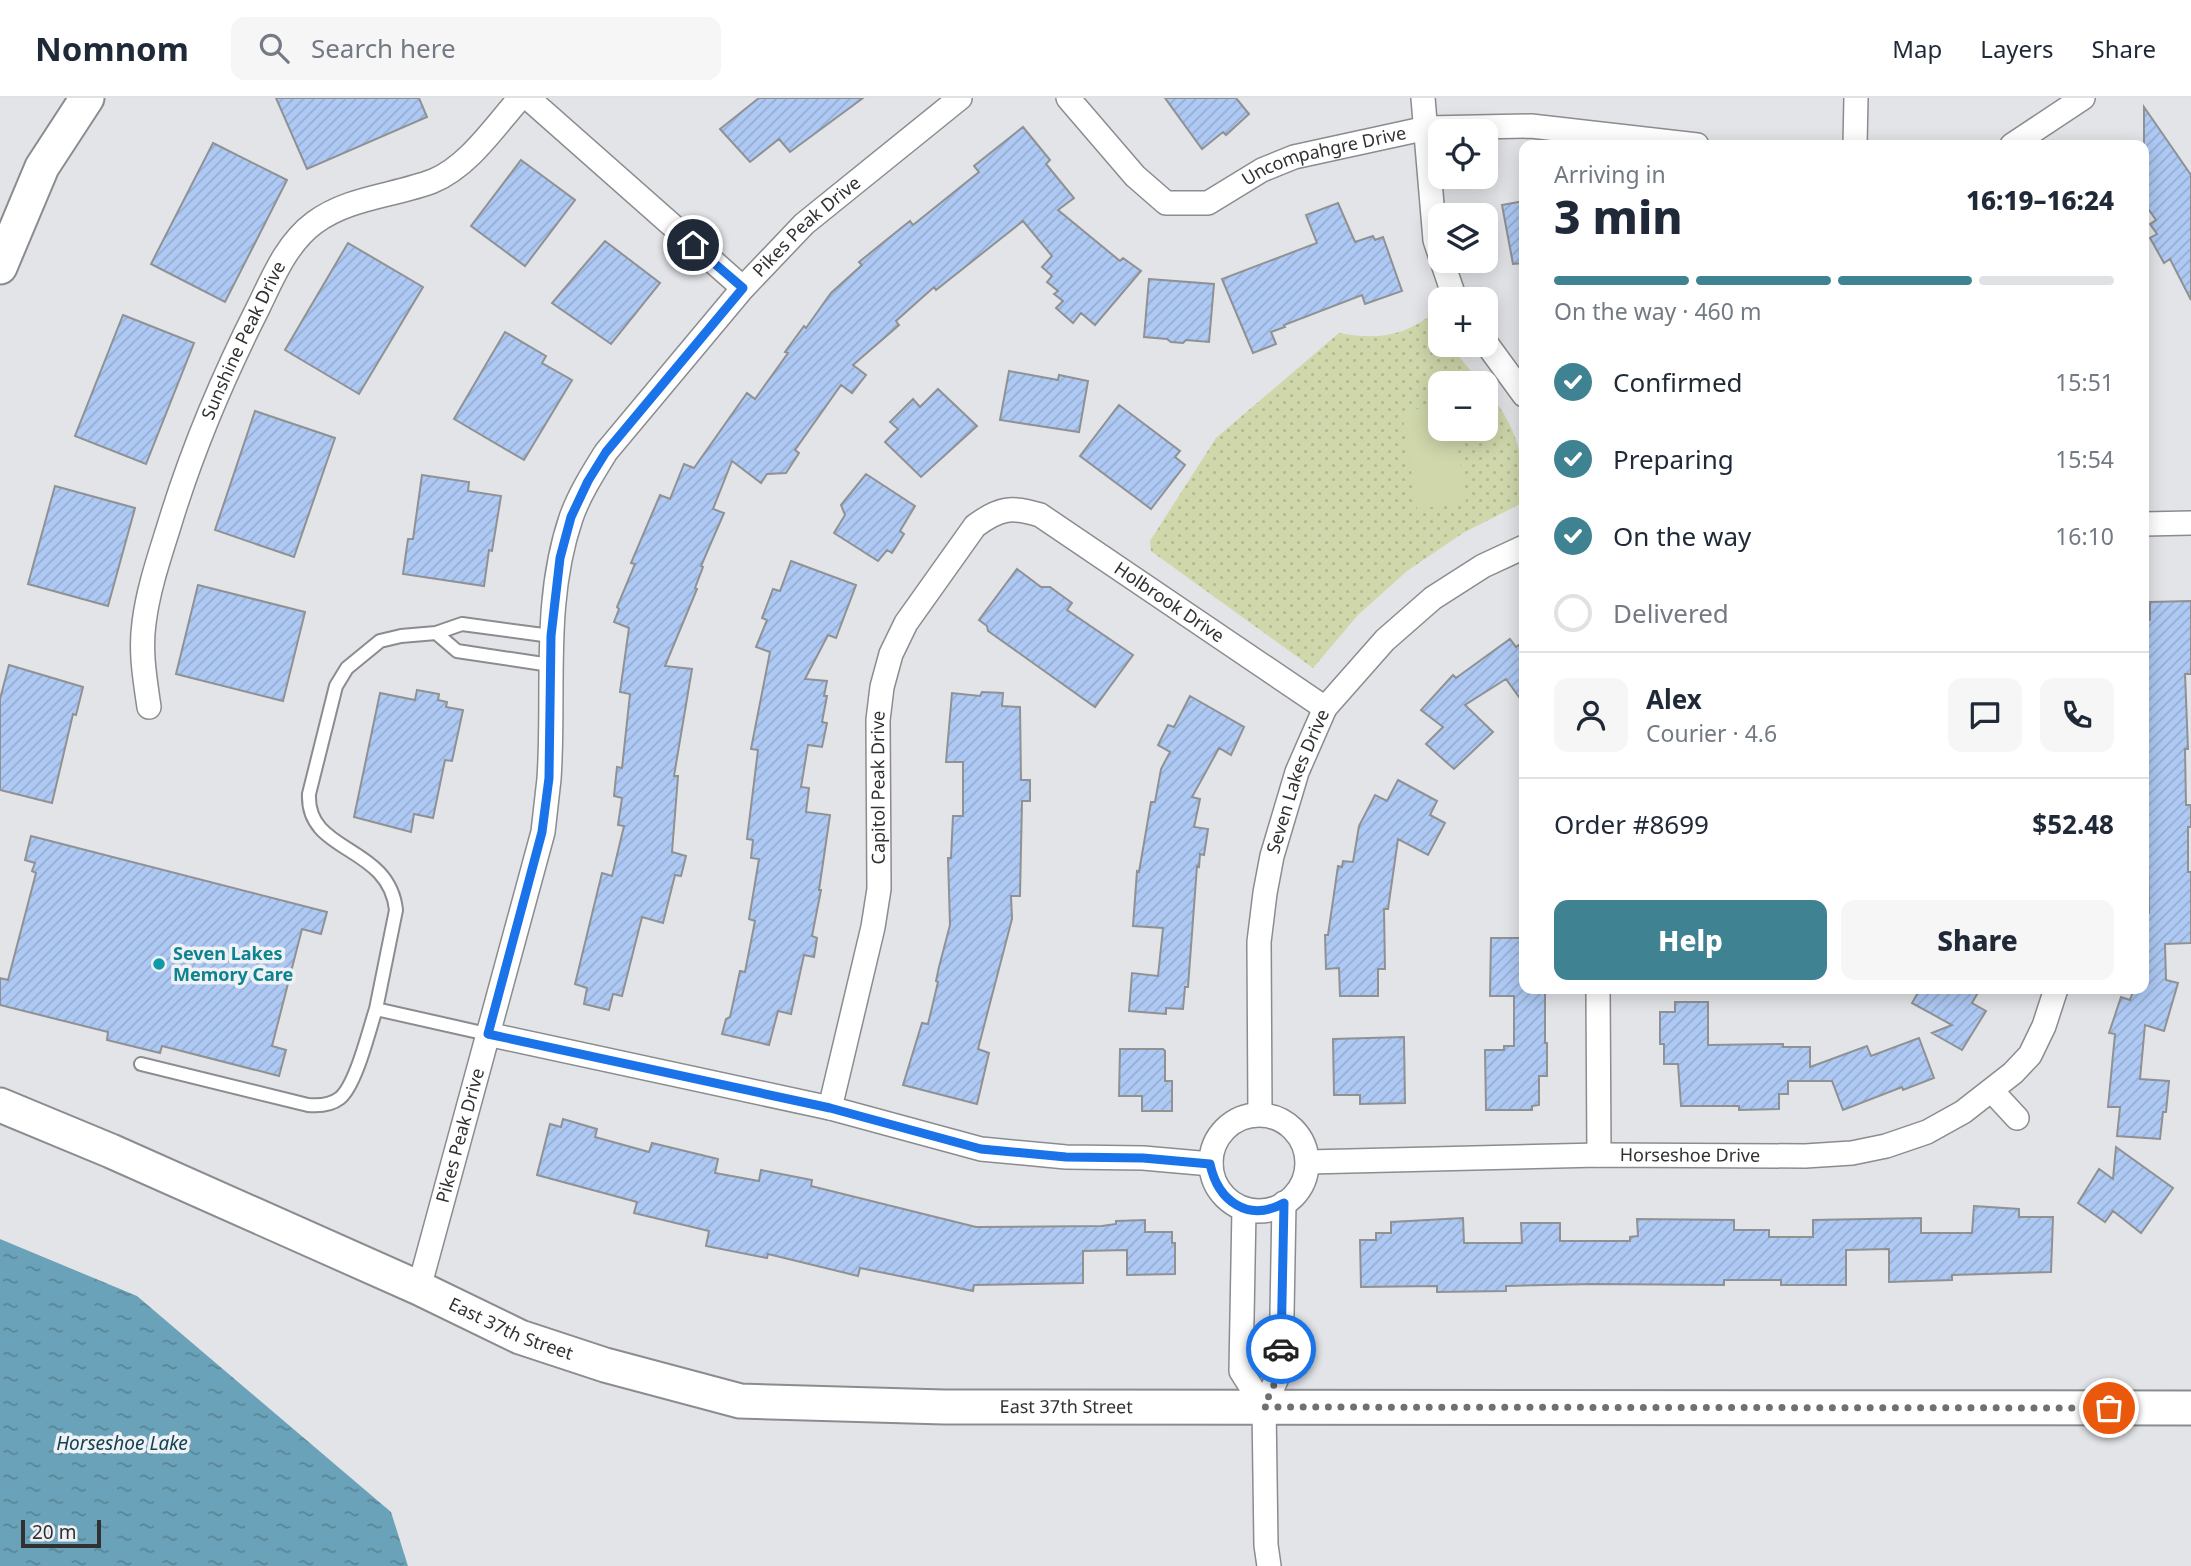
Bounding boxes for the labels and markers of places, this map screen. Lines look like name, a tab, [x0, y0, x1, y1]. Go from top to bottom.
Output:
pin	[663, 215, 723, 275]
place label: Seven Lakes Memory Care	[173, 941, 293, 986]
marker: Seven Lakes Memory Care	[151, 956, 167, 972]
pin	[2079, 1378, 2139, 1438]

